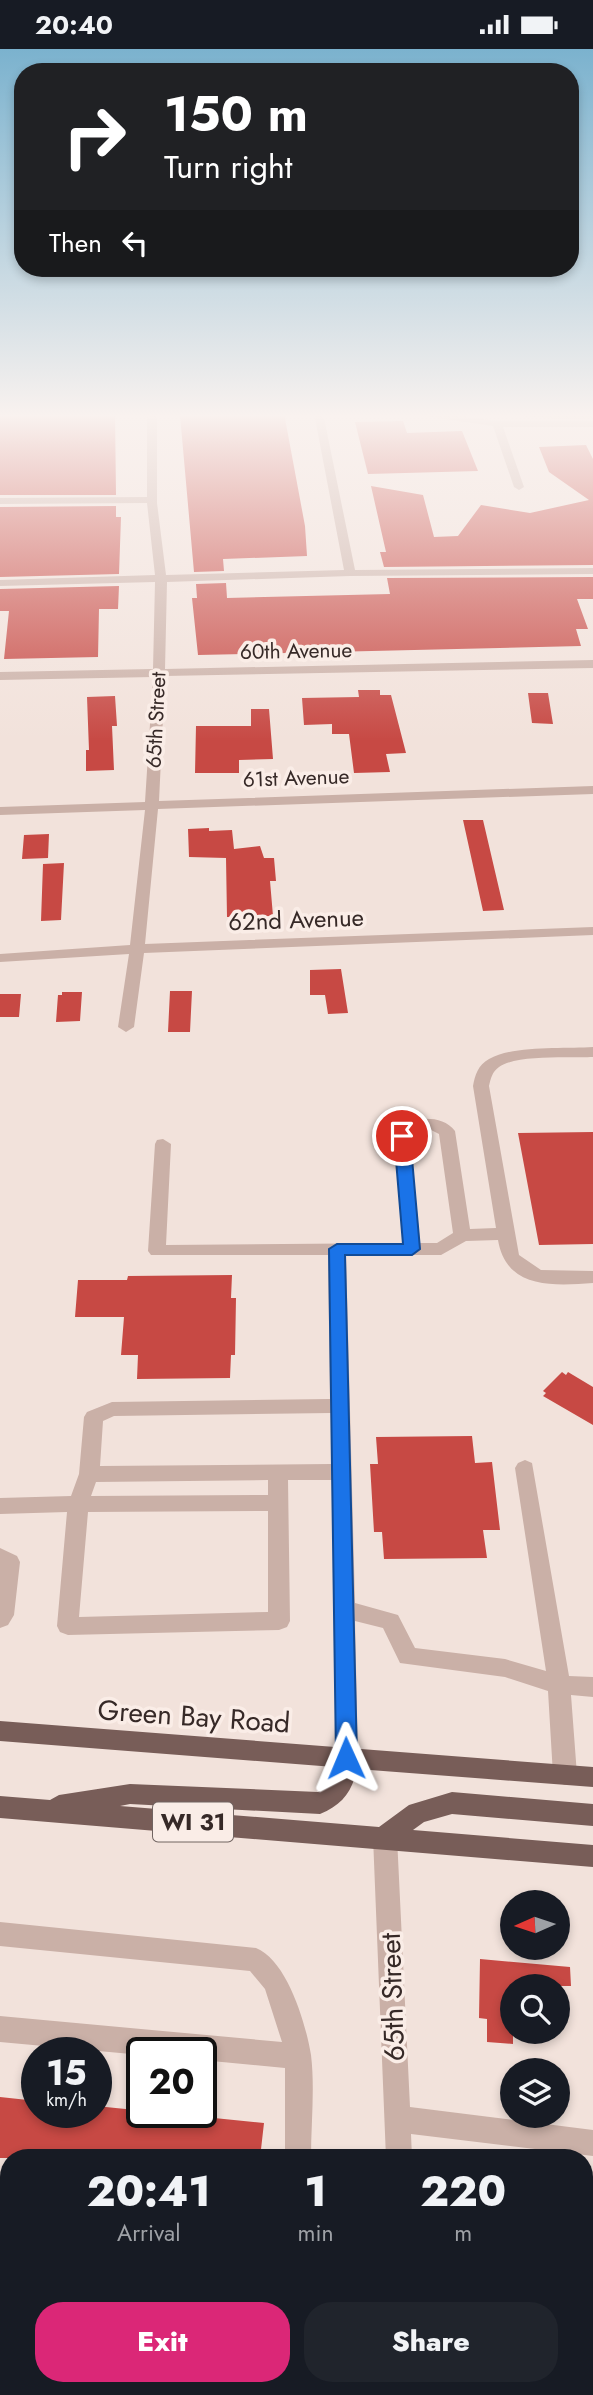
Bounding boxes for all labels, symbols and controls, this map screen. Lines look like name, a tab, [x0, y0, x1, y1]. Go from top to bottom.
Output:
text: 20:40	[35, 6, 113, 44]
text: 150 m	[164, 79, 308, 149]
icon: right	[49, 91, 140, 182]
text: Turn right	[164, 144, 293, 190]
text: Then	[49, 224, 102, 262]
icon: left	[116, 224, 154, 262]
street label: 60th Avenue	[240, 635, 353, 667]
street label: 65th Street	[138, 671, 174, 769]
street label: 61st Avenue	[242, 761, 350, 795]
street label: 62nd Avenue	[228, 900, 364, 939]
pin	[372, 1106, 432, 1166]
icon: arrive	[383, 1117, 421, 1155]
street label: Green Bay Road	[96, 1689, 292, 1744]
position arrow	[309, 1721, 383, 1795]
road number: WI 31	[153, 1803, 233, 1841]
north arrow	[500, 1890, 570, 1960]
map controls	[500, 1890, 570, 2128]
street label: 65th Street	[370, 1932, 415, 2062]
button: search	[500, 1974, 570, 2044]
speed limit sign: 20	[126, 2037, 217, 2128]
text: 15	[46, 2048, 87, 2098]
button: layers	[500, 2058, 570, 2128]
text: km/h	[46, 2087, 87, 2113]
text: 20:41	[87, 2161, 211, 2222]
text: 1	[304, 2161, 327, 2222]
text: 220	[420, 2161, 506, 2222]
text: Arrival	[117, 2216, 180, 2250]
text: min	[298, 2216, 334, 2250]
text: m	[454, 2216, 472, 2250]
button: Exit	[35, 2302, 290, 2382]
button: Share	[304, 2302, 558, 2382]

